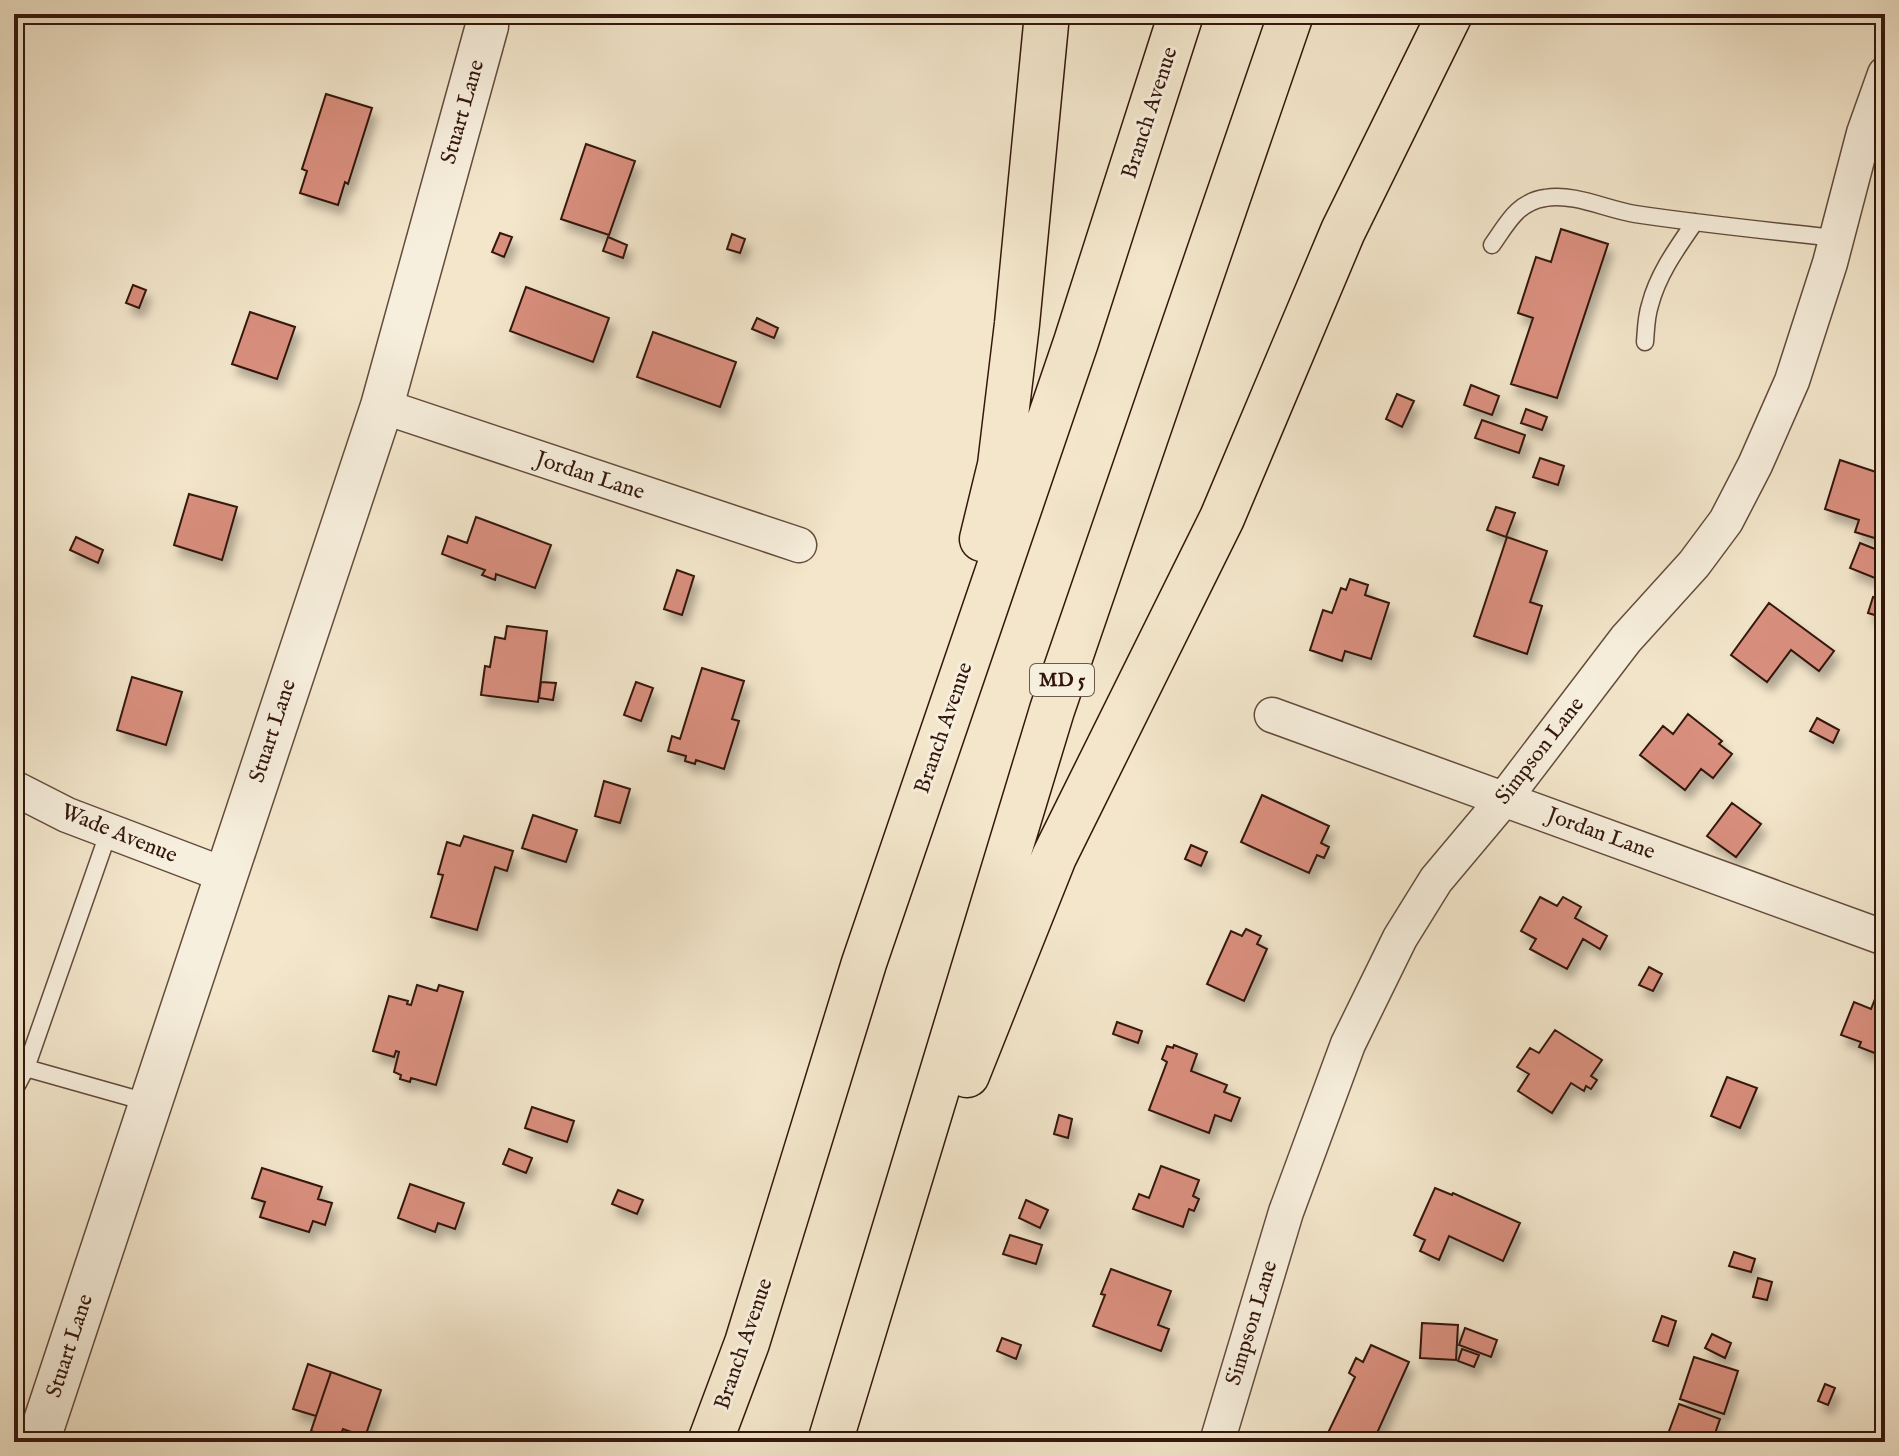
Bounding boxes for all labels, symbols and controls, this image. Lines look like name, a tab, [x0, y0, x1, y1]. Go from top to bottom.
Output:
street label: Branch Avenue	[1116, 44, 1184, 182]
street label: Stuart Lane	[435, 57, 491, 167]
street label: Jordan Lane	[529, 444, 648, 507]
street label: Branch Avenue	[908, 659, 980, 797]
road number: MD 5	[1030, 664, 1094, 696]
street label: Stuart Lane	[243, 676, 303, 786]
street label: Simpson Lane	[1489, 692, 1591, 810]
street label: Wade Avenue	[57, 798, 181, 870]
street label: Jordan Lane	[1540, 800, 1659, 866]
street label: Simpson Lane	[1220, 1257, 1284, 1389]
street label: Branch Avenue	[708, 1275, 780, 1413]
street label: Stuart Lane	[40, 1291, 100, 1401]

